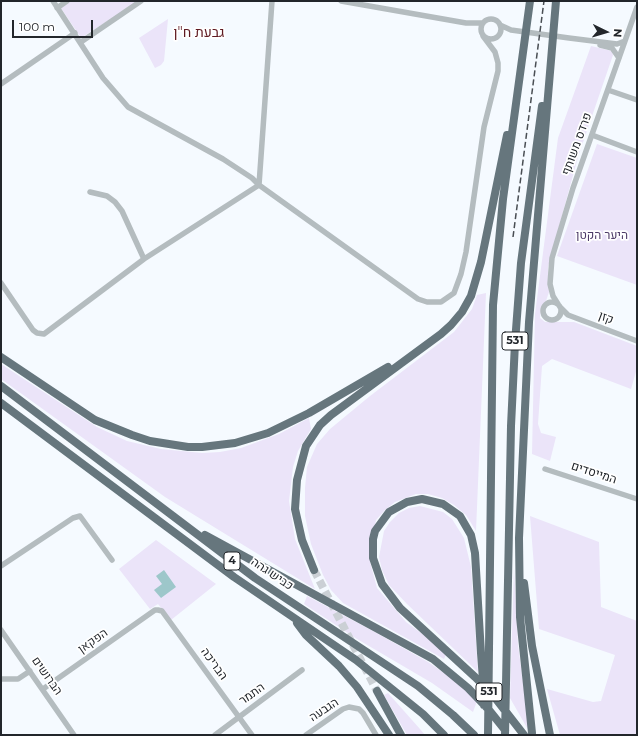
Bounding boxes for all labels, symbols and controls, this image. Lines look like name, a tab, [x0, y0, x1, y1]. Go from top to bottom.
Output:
scale bar	[14, 12, 95, 38]
north arrow	[586, 12, 626, 52]
text: 100 m	[19, 19, 55, 34]
district label: גבעת ח"ן	[173, 25, 225, 41]
text: N	[611, 28, 625, 38]
street label: פרדס משותף	[559, 111, 595, 177]
park label: היער הקטן	[576, 228, 628, 242]
street label: קזן	[596, 309, 616, 327]
road number: 531	[502, 332, 528, 350]
street label: המייסדים	[569, 459, 619, 487]
road number: 4	[224, 552, 240, 570]
street label: כביש גהה	[248, 555, 296, 593]
street label: הפקאן	[75, 626, 111, 656]
street label: הבריכה	[197, 645, 231, 683]
street label: הברושים	[29, 654, 65, 698]
street label: התמר	[236, 680, 268, 708]
road number: 531	[476, 683, 502, 701]
street label: הגבעה	[307, 695, 341, 725]

